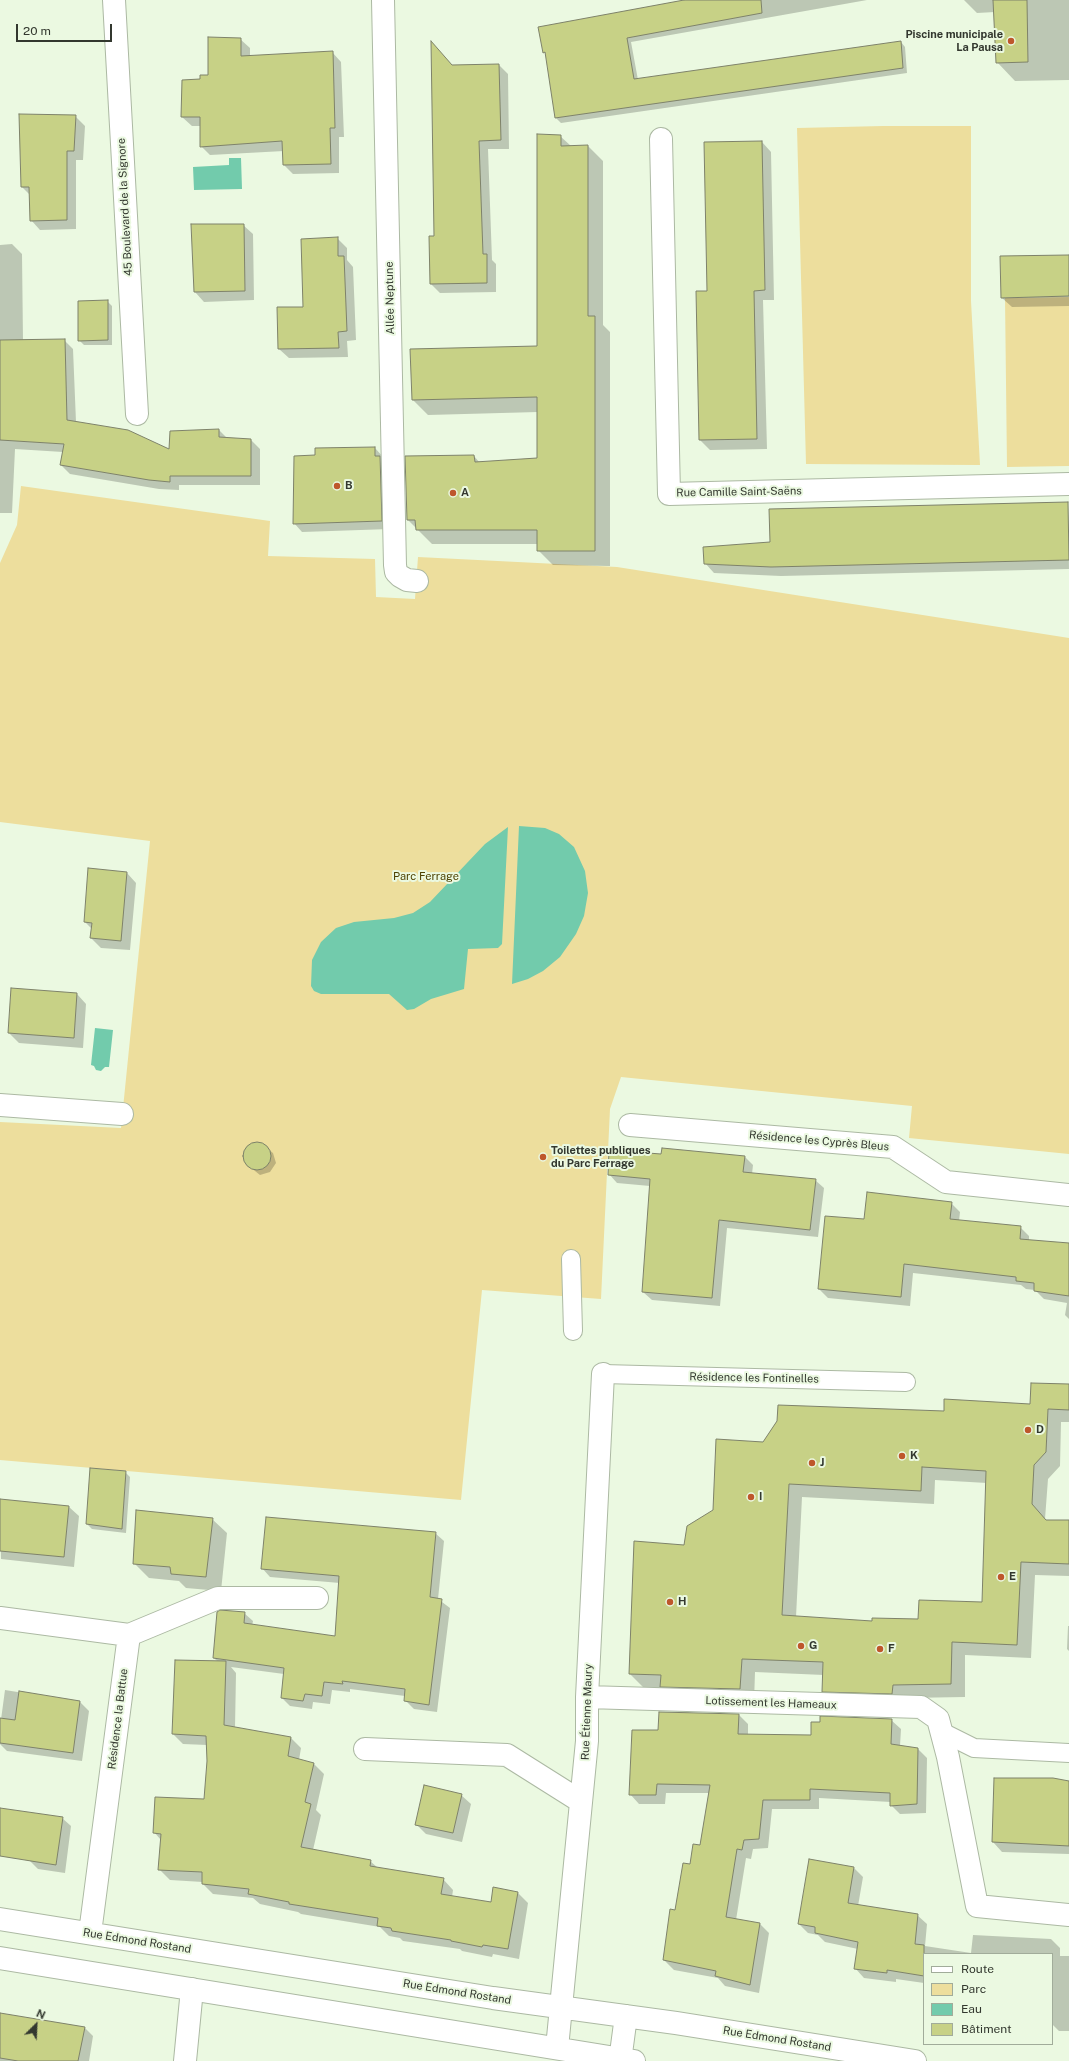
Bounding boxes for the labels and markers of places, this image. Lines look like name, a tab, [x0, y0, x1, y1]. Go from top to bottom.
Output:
place label: Piscine municipale La Pausa	[905, 28, 1003, 54]
marker: Piscine municipale La Pausa	[1006, 36, 1016, 46]
place label: B	[345, 479, 353, 493]
marker: B	[332, 481, 342, 491]
place label: A	[461, 486, 469, 500]
marker: A	[448, 488, 458, 498]
place label: Toilettes publiques du Parc Ferrage	[551, 1144, 651, 1170]
marker: Toilettes publiques du Parc Ferrage	[538, 1152, 548, 1162]
place label: D	[1036, 1423, 1044, 1437]
marker: D	[1023, 1425, 1033, 1435]
place label: K	[910, 1449, 918, 1463]
marker: K	[897, 1451, 907, 1461]
place label: J	[820, 1456, 824, 1470]
marker: J	[807, 1458, 817, 1468]
place label: I	[759, 1490, 762, 1504]
marker: I	[746, 1492, 756, 1502]
place label: E	[1009, 1570, 1016, 1584]
marker: E	[996, 1572, 1006, 1582]
place label: H	[678, 1595, 686, 1609]
marker: H	[665, 1597, 675, 1607]
place label: G	[809, 1639, 817, 1653]
marker: G	[796, 1641, 806, 1651]
place label: F	[888, 1642, 895, 1656]
marker: F	[875, 1644, 885, 1654]

